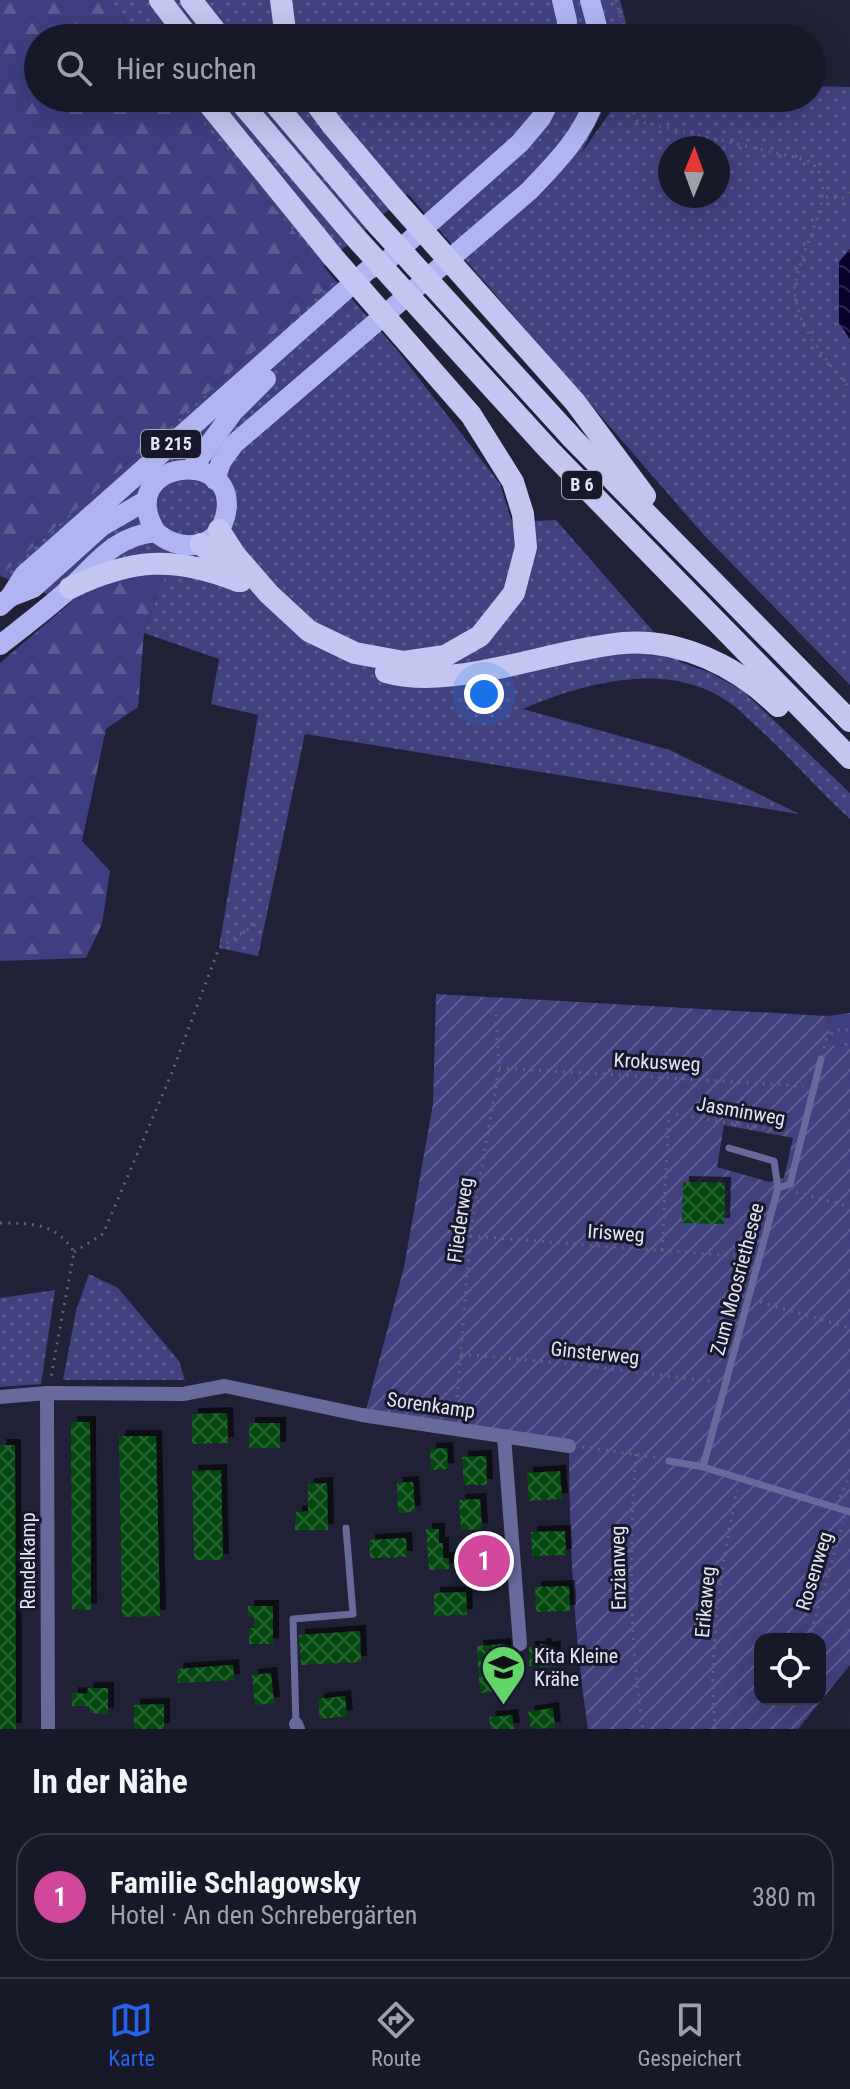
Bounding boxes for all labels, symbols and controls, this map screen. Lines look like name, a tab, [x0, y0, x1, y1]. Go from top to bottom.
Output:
search box	[24, 24, 826, 112]
icon: search	[52, 46, 96, 90]
text: Hier suchen	[116, 51, 257, 86]
north arrow	[658, 136, 730, 208]
road number: B 215	[141, 430, 201, 458]
road number: B 6	[562, 471, 602, 499]
your location	[464, 674, 504, 714]
street label: Krokusweg	[613, 1048, 701, 1076]
street label: Jasminweg	[695, 1091, 787, 1131]
street label: Fliederweg	[442, 1176, 478, 1264]
street label: Zum Moosriethesee	[705, 1200, 769, 1358]
street label: Irisweg	[587, 1219, 645, 1247]
street label: Ginsterweg	[549, 1336, 641, 1370]
street label: Sorenkamp	[385, 1387, 477, 1423]
street label: Rendelkamp	[16, 1512, 40, 1610]
street label: Enzianweg	[605, 1526, 631, 1610]
street label: Rosenweg	[791, 1529, 837, 1613]
pin: 1	[458, 1531, 510, 1591]
street label: Erikaweg	[690, 1565, 720, 1639]
map controls	[754, 1633, 826, 1705]
button: locate	[754, 1633, 826, 1705]
school or university icon: Kita Kleine Krähe	[479, 1644, 527, 1707]
place label: Kita Kleine Krähe	[534, 1644, 618, 1691]
text: In der Nähe	[32, 1761, 188, 1801]
text: Familie Schlagowsky	[110, 1865, 361, 1900]
text: 1	[53, 1882, 67, 1912]
text: 380 m	[752, 1882, 816, 1912]
text: Hotel · An den Schrebergärten	[110, 1900, 417, 1930]
tab: Karte	[108, 1998, 155, 2071]
tab: Route	[371, 1998, 421, 2071]
tab: Gespeichert	[637, 1998, 742, 2071]

